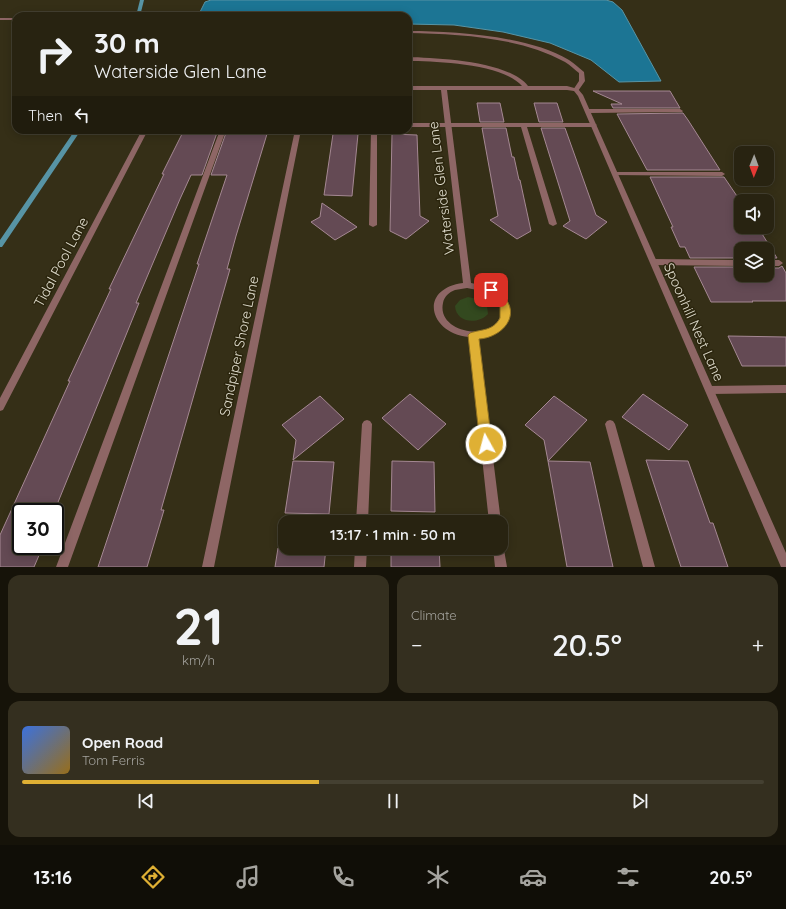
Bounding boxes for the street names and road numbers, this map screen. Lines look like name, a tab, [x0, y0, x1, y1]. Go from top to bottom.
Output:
street label: Waterside Glen Lane	[424, 120, 458, 256]
street label: Tidal Pool Lane	[30, 214, 92, 310]
street label: Spoonhill Nest Lane	[660, 260, 728, 384]
street label: Sandpiper Shore Lane	[215, 274, 263, 418]

